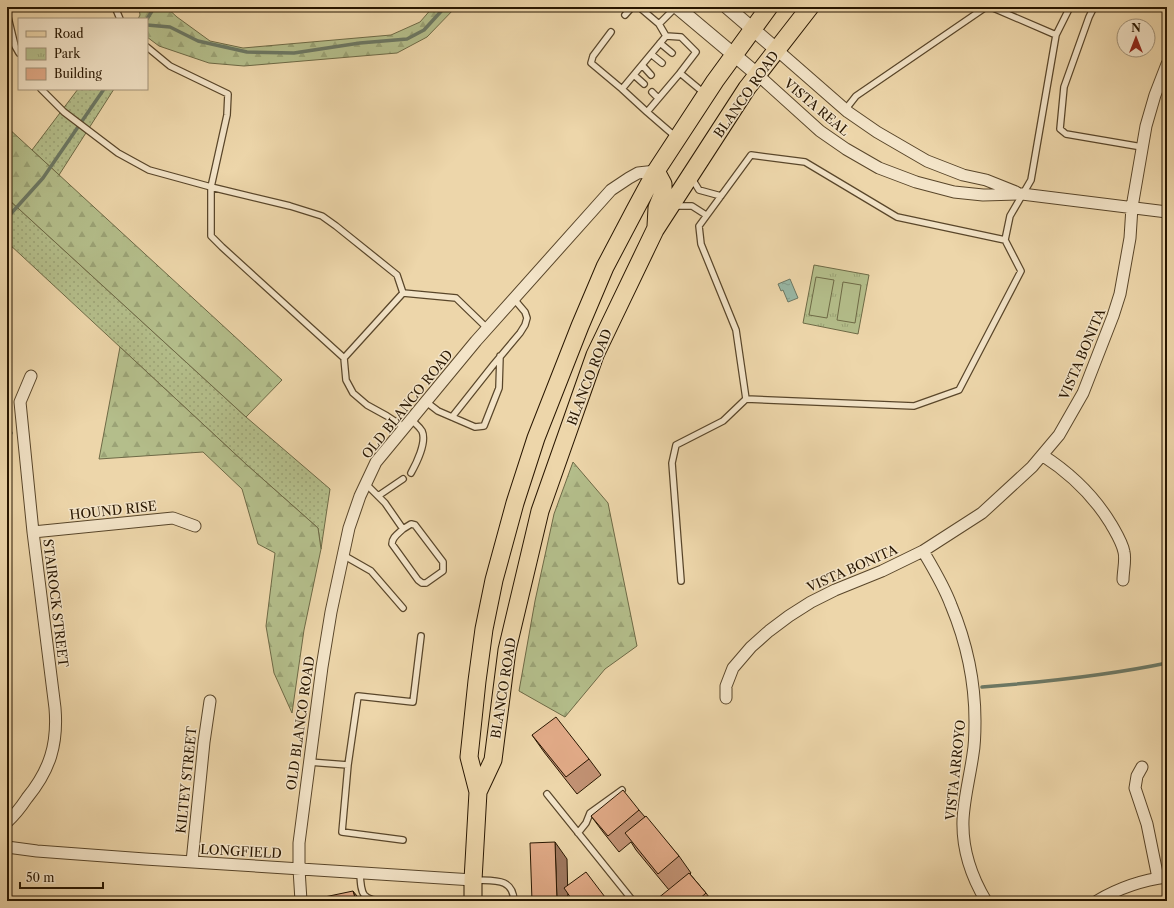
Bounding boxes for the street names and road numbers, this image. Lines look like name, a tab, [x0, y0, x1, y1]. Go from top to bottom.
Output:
street label: BLANCO ROAD	[710, 48, 782, 140]
street label: VISTA REAL	[780, 74, 853, 139]
street label: VISTA BONITA	[1055, 306, 1109, 403]
street label: BLANCO ROAD	[563, 327, 615, 427]
street label: OLD BLANCO ROAD	[358, 346, 456, 462]
street label: HOUND RISE	[69, 497, 157, 523]
street label: STAIROCK STREET	[40, 538, 72, 668]
street label: VISTA BONITA	[803, 541, 900, 595]
street label: BLANCO ROAD	[487, 636, 519, 740]
street label: OLD BLANCO ROAD	[283, 655, 317, 791]
street label: VISTA ARROYO	[942, 719, 968, 822]
street label: KILTEY STREET	[172, 725, 200, 834]
street label: LONGFIELD	[200, 841, 282, 861]

